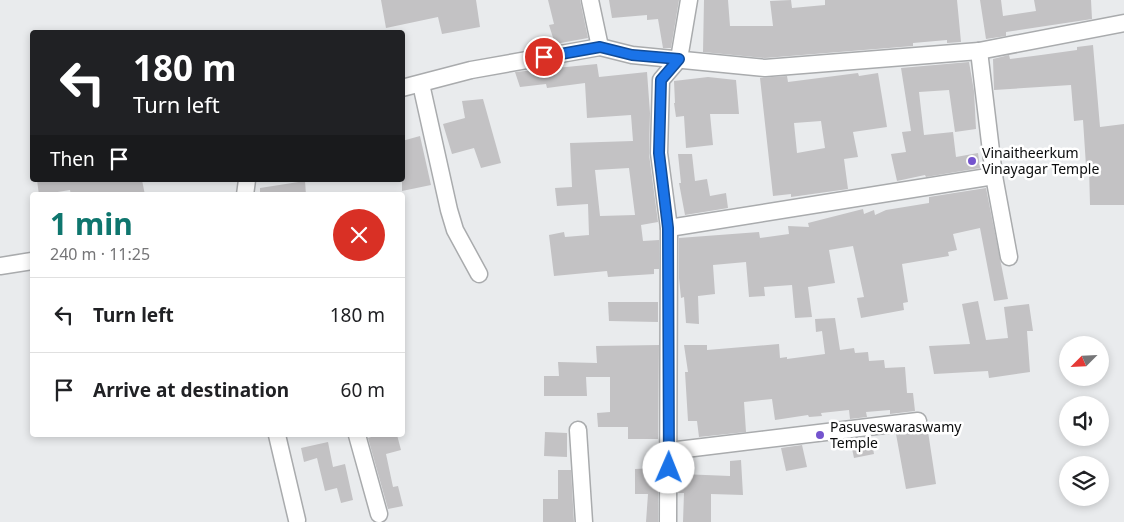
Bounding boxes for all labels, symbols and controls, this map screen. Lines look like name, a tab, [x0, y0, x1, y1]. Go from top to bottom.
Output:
pin	[523, 36, 565, 78]
icon: arrive	[530, 43, 558, 71]
text: 180 m	[133, 44, 236, 91]
icon: left	[50, 50, 115, 115]
text: Turn left	[133, 89, 220, 119]
place label: Vinaitheerkum Vinayagar Temple	[982, 143, 1099, 178]
icon: arrive	[105, 145, 133, 173]
text: Then	[50, 146, 95, 172]
marker: Vinaitheerkum Vinayagar Temple	[966, 155, 978, 167]
text: 1 min	[50, 203, 133, 244]
button: close	[333, 209, 385, 261]
text: 240 m · 11:25	[50, 243, 150, 265]
icon: left	[50, 301, 78, 329]
text: Turn left	[93, 302, 174, 328]
text: 180 m	[330, 302, 385, 328]
north arrow	[1059, 336, 1109, 386]
map controls	[1059, 336, 1109, 506]
icon: arrive	[50, 376, 78, 404]
text: Arrive at destination	[93, 377, 289, 403]
text: 60 m	[341, 377, 385, 403]
button: sound	[1059, 396, 1109, 446]
place label: Pasuveswaraswamy Temple	[830, 417, 962, 452]
marker: Pasuveswaraswamy Temple	[814, 429, 826, 441]
position arrow	[642, 441, 694, 493]
button: layers	[1059, 456, 1109, 506]

